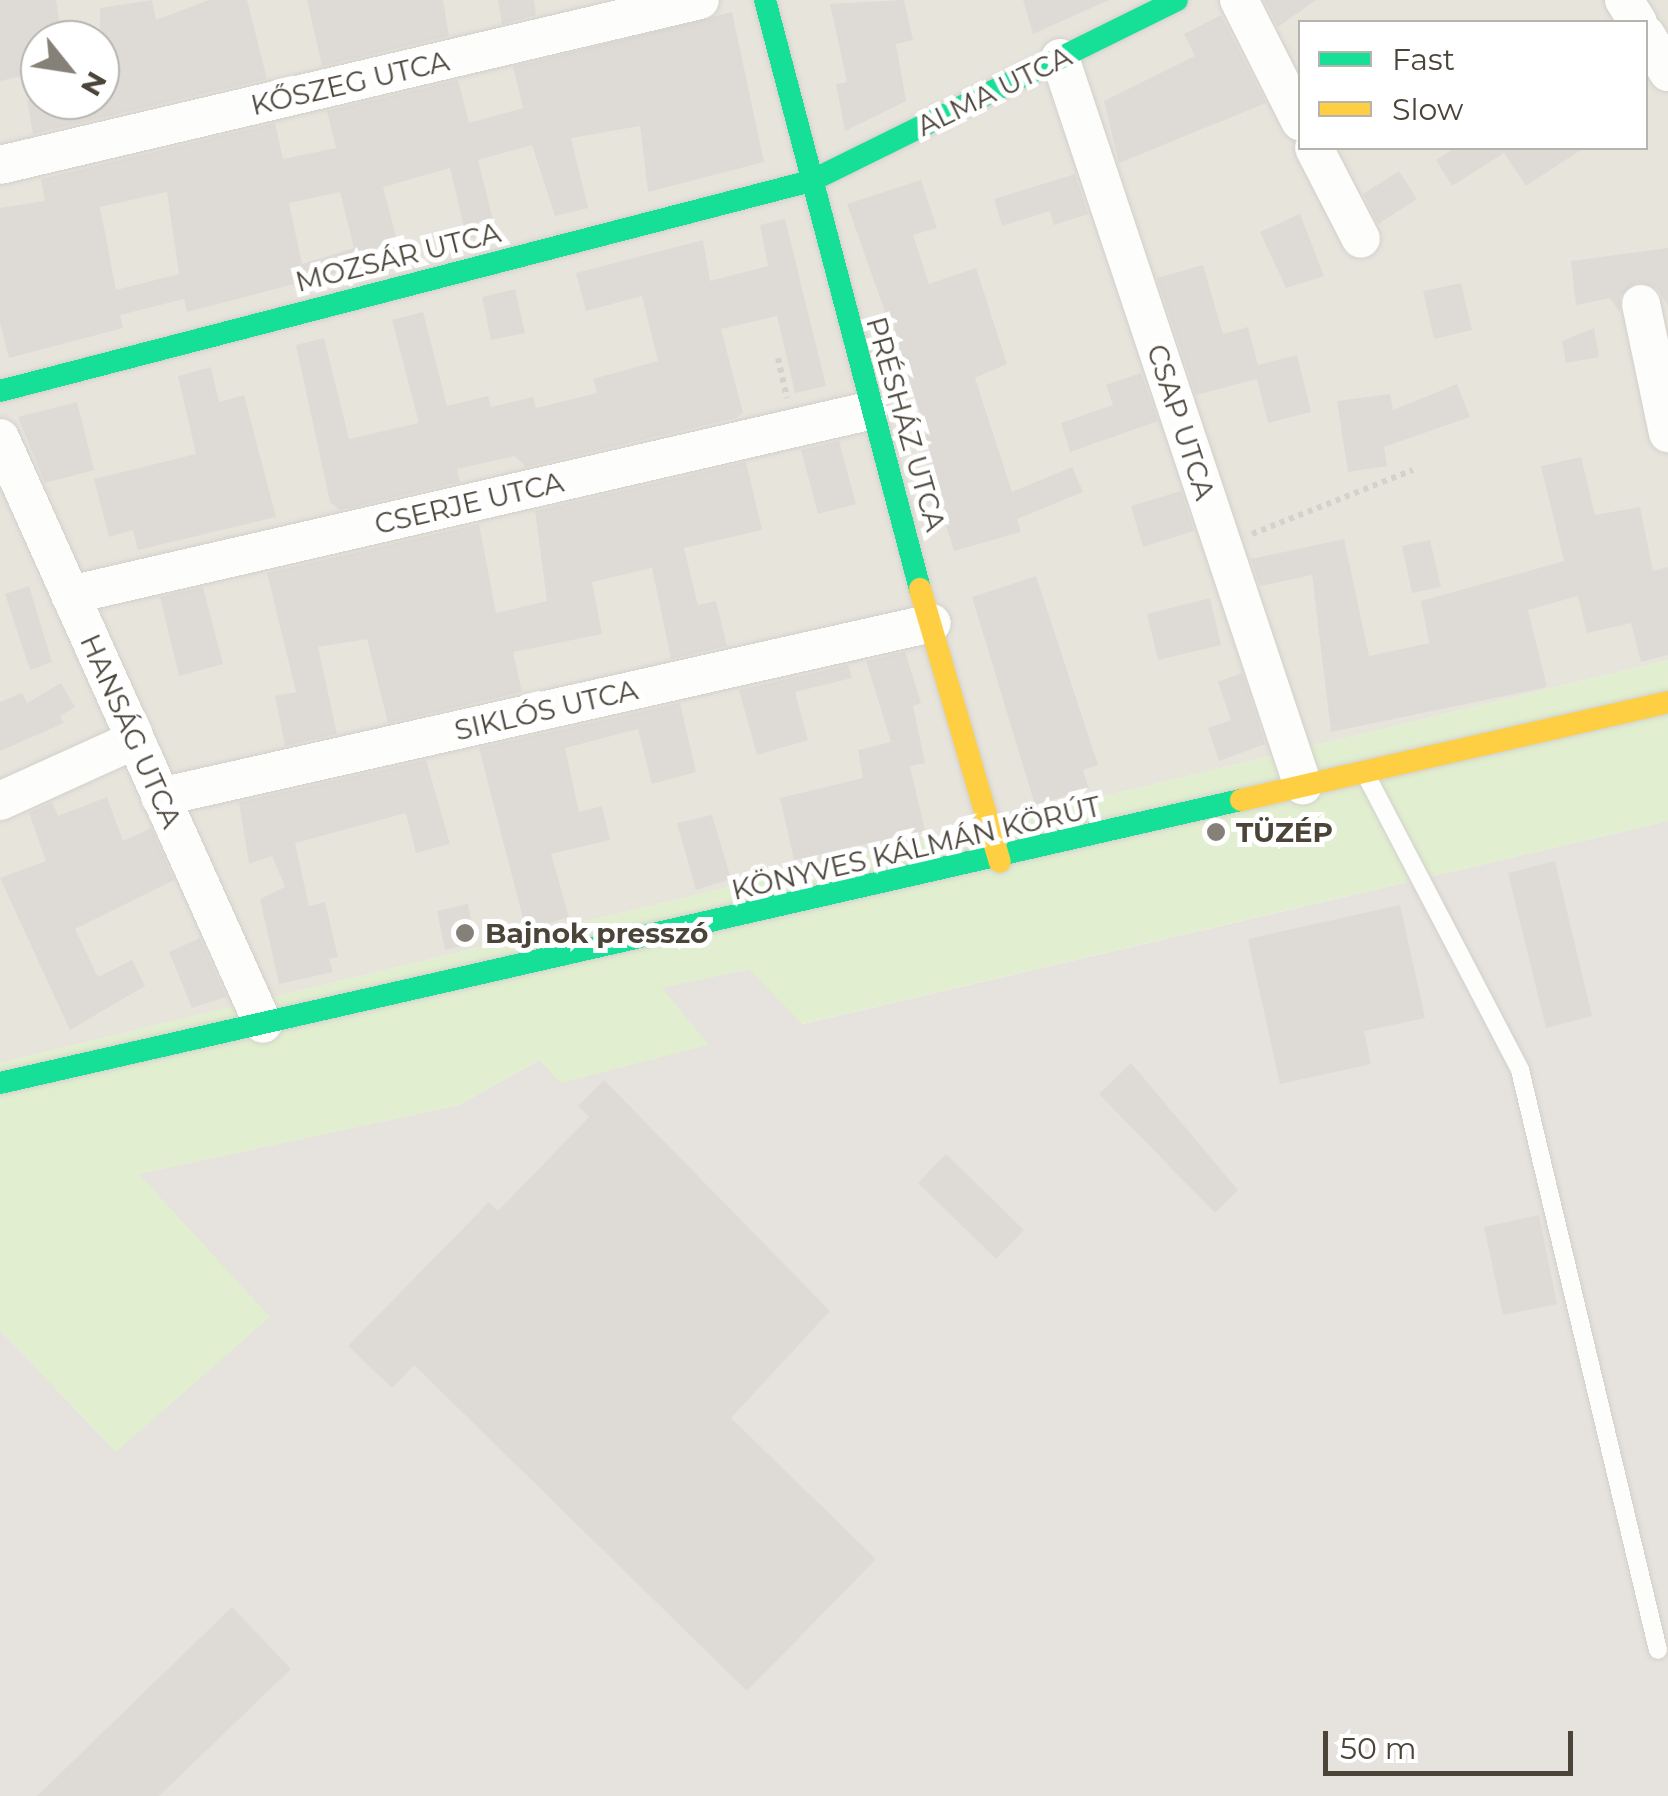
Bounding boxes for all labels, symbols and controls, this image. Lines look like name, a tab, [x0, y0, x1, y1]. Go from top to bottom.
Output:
north arrow	[20, 20, 120, 120]
legend	[1298, 20, 1648, 150]
street label: ALMA UTCA	[911, 39, 1077, 143]
text: Fast	[1392, 41, 1455, 78]
street label: KŐSZEG UTCA	[248, 44, 452, 122]
text: N	[74, 66, 115, 102]
text: Slow	[1392, 91, 1463, 128]
street label: MOZSÁR UTCA	[292, 215, 504, 299]
street label: PRÉSHÁZ UTCA	[859, 313, 953, 535]
street label: CSAP UTCA	[1140, 340, 1222, 504]
street label: CSERJE UTCA	[371, 465, 567, 541]
street label: HANSÁG UTCA	[73, 629, 189, 833]
street label: SIKLÓS UTCA	[451, 673, 641, 747]
street label: KÖNYVES KÁLMÁN KÖRÚT	[728, 789, 1104, 907]
place label: TÜZÉP	[1236, 815, 1333, 849]
marker: TÜZÉP	[1205, 821, 1227, 843]
place label: Bajnok presszó	[485, 916, 708, 950]
marker: Bajnok presszó	[454, 922, 476, 944]
scale bar	[1328, 1711, 1578, 1773]
text: 50 m	[1340, 1730, 1417, 1767]

